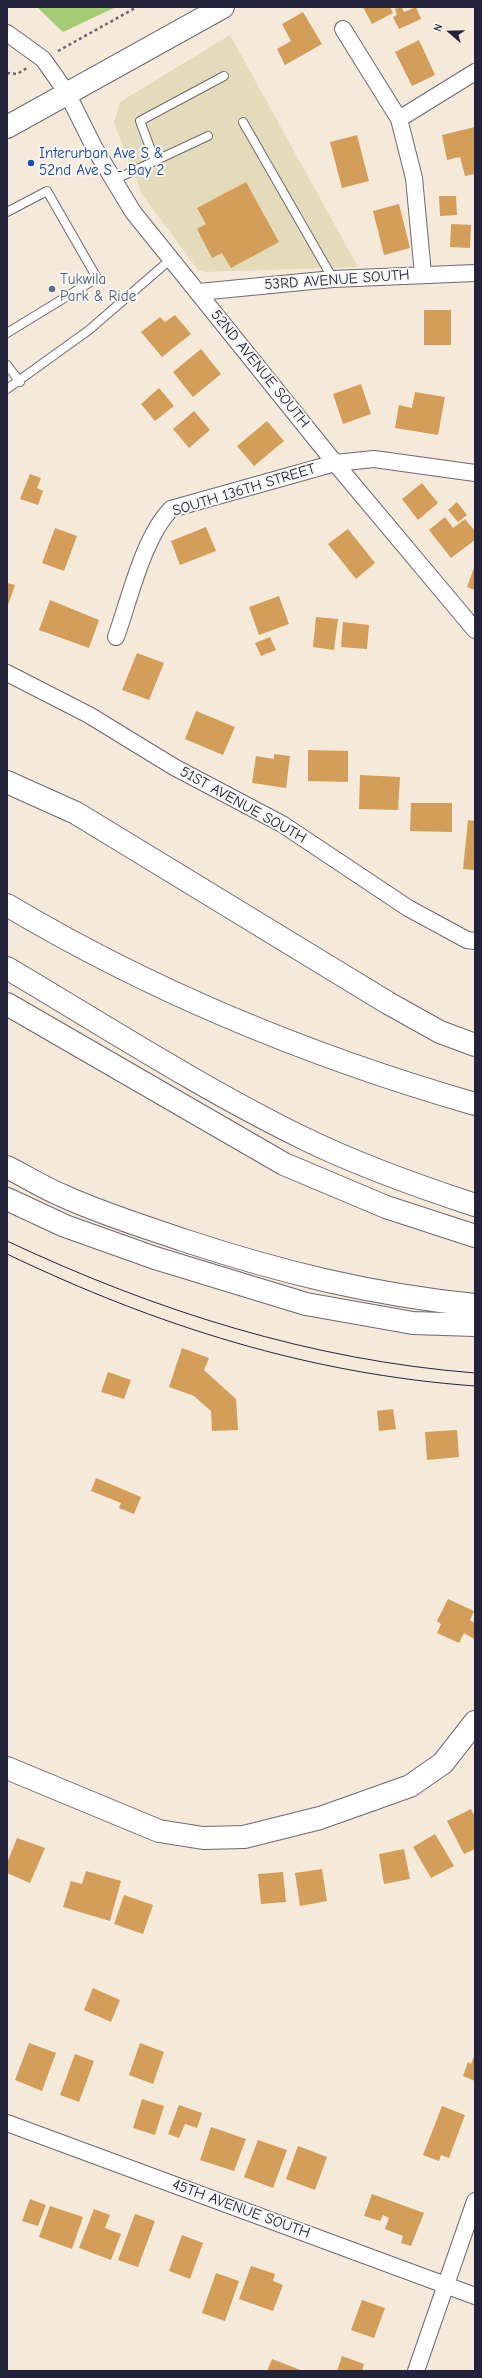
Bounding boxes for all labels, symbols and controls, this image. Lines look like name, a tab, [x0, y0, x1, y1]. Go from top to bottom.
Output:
north arrow	[430, 12, 470, 52]
text: N	[431, 22, 446, 33]
place label: Interurban Ave S & 52nd Ave S - Bay 2	[39, 145, 164, 180]
marker: Interurban Ave S & 52nd Ave S - Bay 2	[26, 158, 36, 168]
street label: 53RD AVENUE SOUTH	[264, 266, 410, 294]
place label: Tukwila Park & Ride	[60, 271, 136, 306]
marker: Tukwila Park & Ride	[47, 284, 57, 294]
street label: 52ND AVENUE SOUTH	[207, 306, 313, 432]
street label: SOUTH 136TH STREET	[170, 460, 318, 520]
street label: 51ST AVENUE SOUTH	[177, 763, 309, 847]
street label: 45TH AVENUE SOUTH	[170, 2176, 312, 2242]

